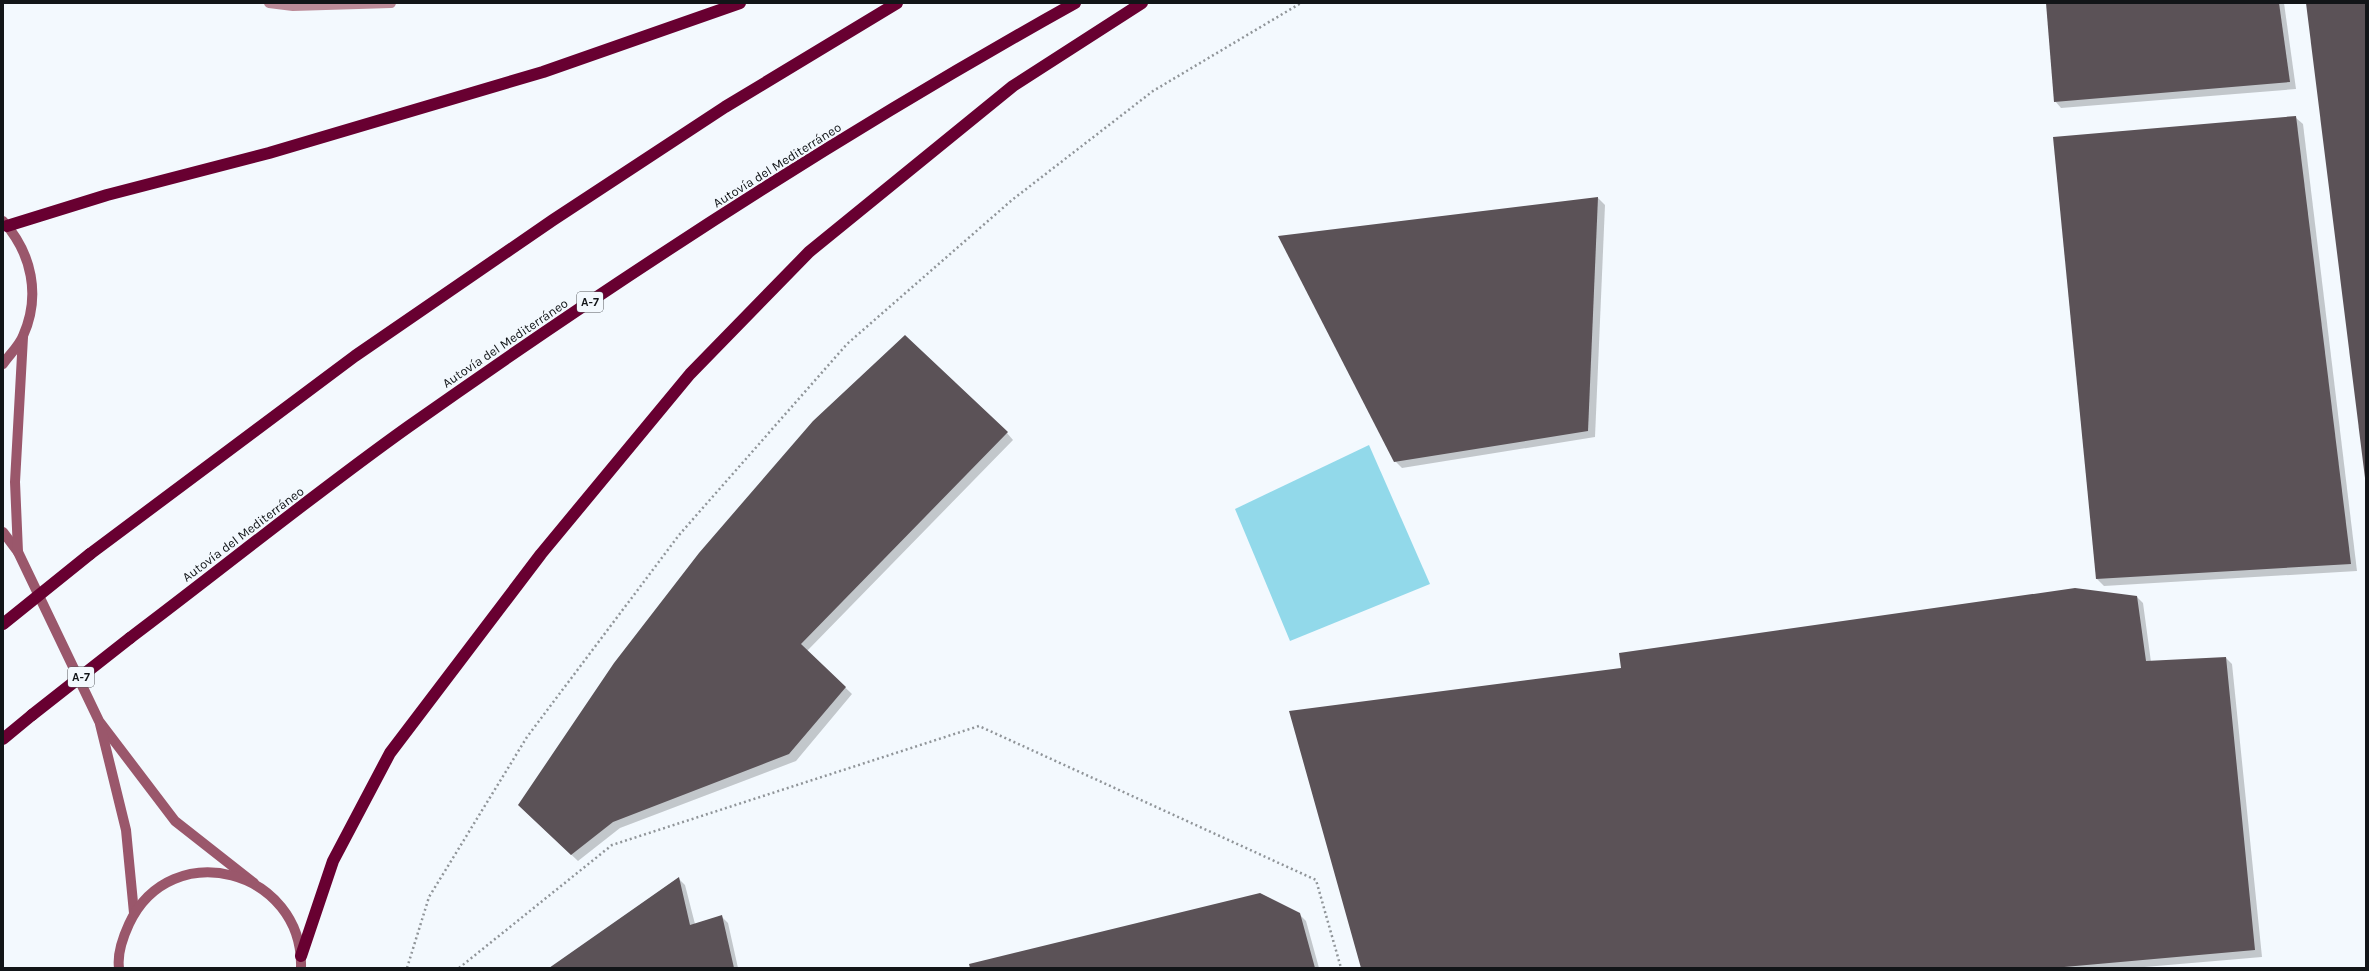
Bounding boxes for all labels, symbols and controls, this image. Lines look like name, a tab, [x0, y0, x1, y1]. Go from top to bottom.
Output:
street label: Autovía del Mediterráneo	[710, 119, 844, 211]
road number: A-7	[577, 292, 603, 312]
street label: Autovía del Mediterráneo	[439, 295, 571, 391]
street label: Autovía del Mediterráneo	[179, 483, 307, 585]
road number: A-7	[68, 667, 94, 687]

